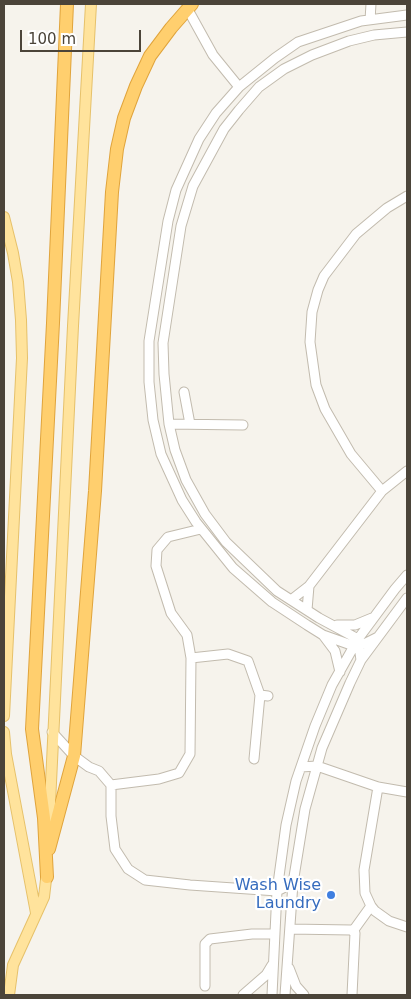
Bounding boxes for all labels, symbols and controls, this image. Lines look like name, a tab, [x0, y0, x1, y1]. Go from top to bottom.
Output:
scale bar	[22, 20, 144, 52]
text: 100 m	[28, 30, 76, 48]
place label: Wash Wise Laundry	[235, 876, 321, 914]
marker: Wash Wise Laundry	[325, 889, 337, 901]

